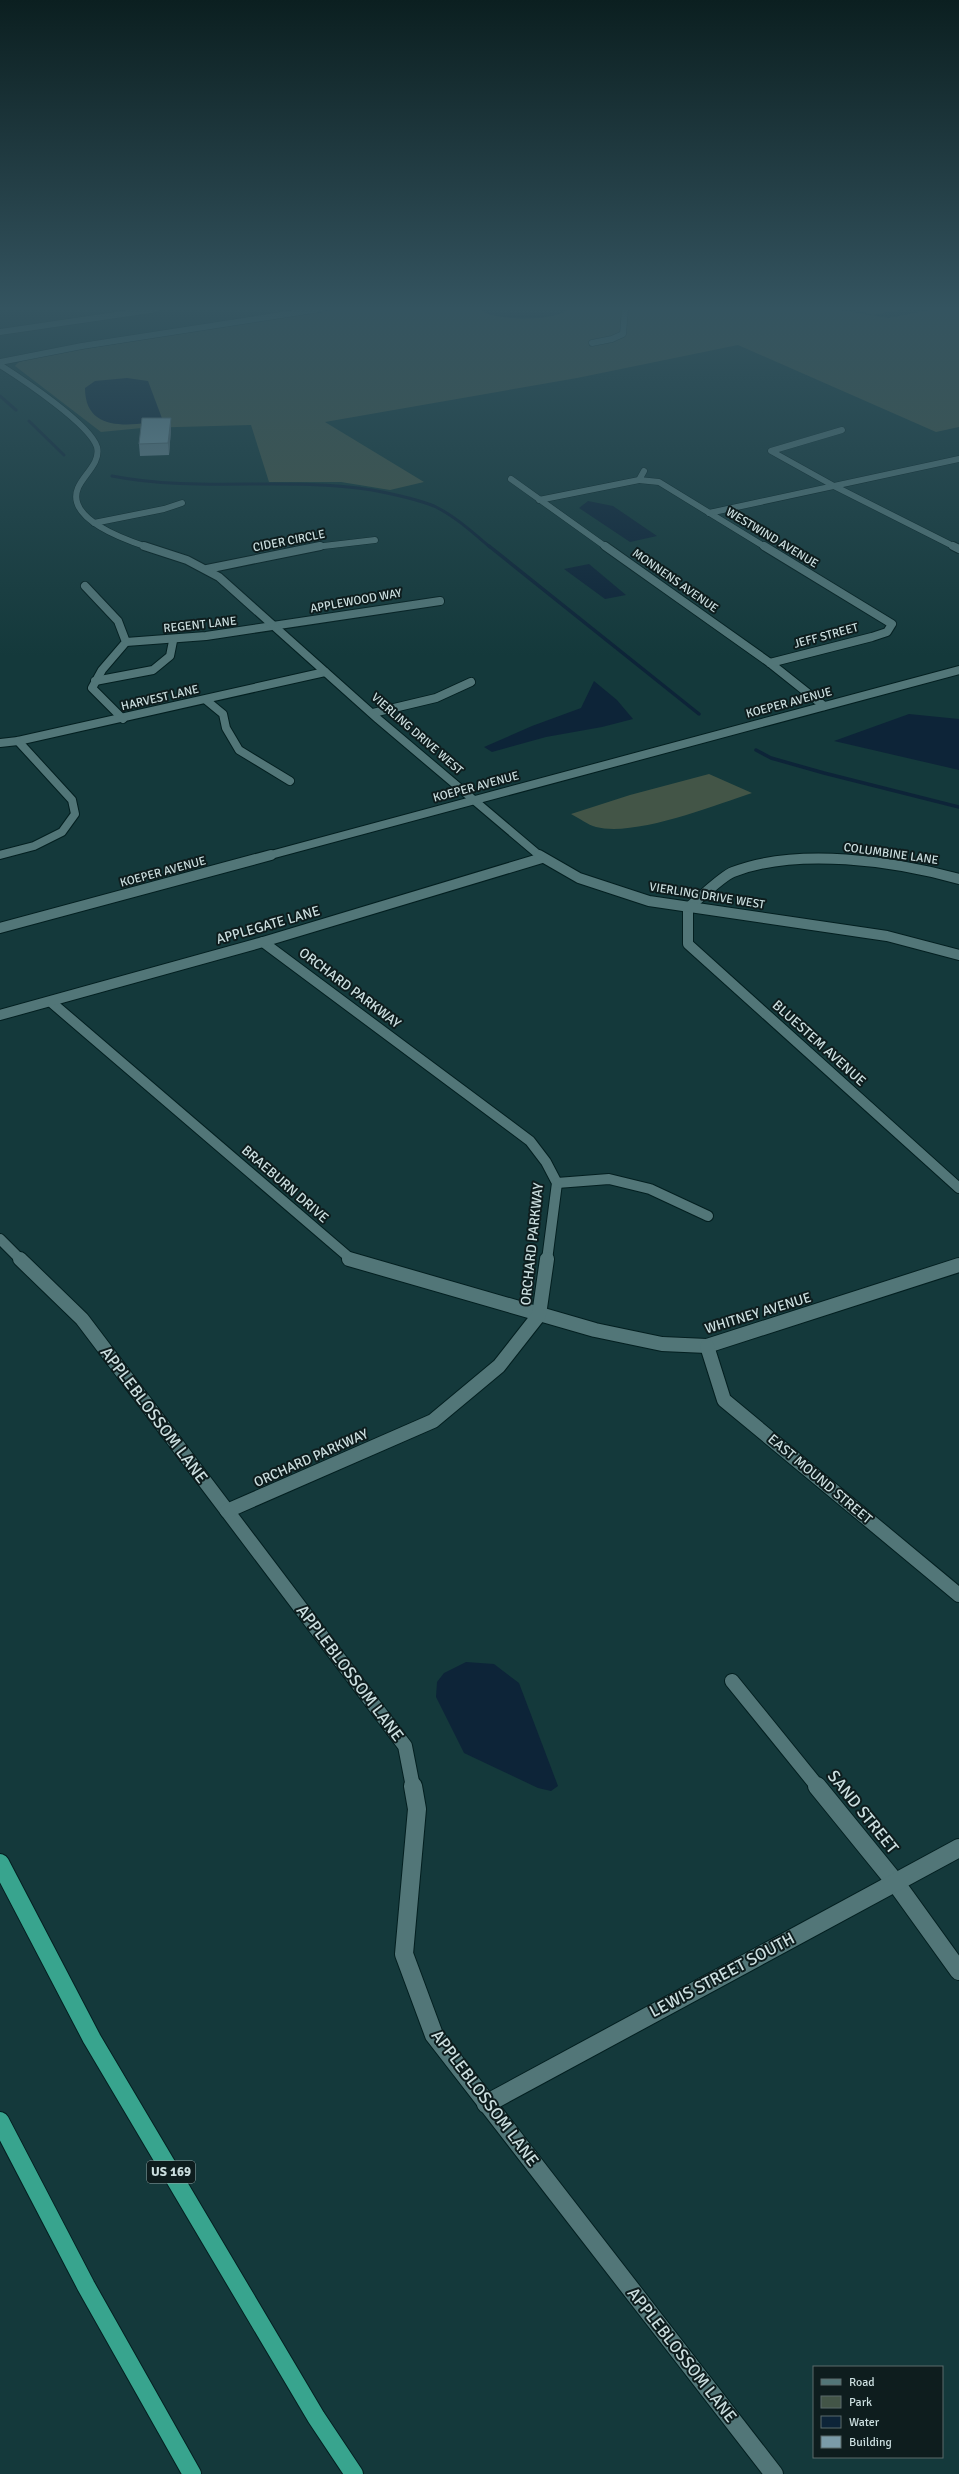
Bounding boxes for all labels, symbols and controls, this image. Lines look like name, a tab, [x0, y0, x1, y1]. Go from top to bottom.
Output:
street label: WESTWIND AVENUE	[723, 505, 821, 572]
street label: CIDER CIRCLE	[252, 527, 327, 555]
street label: MONNENS AVENUE	[629, 546, 721, 616]
street label: APPLEWOOD WAY	[309, 586, 403, 616]
street label: REGENT LANE	[163, 614, 238, 636]
street label: JEFF STREET	[792, 620, 860, 652]
street label: HARVEST LANE	[120, 682, 201, 714]
street label: KOEPER AVENUE	[744, 684, 834, 722]
street label: VIERLING DRIVE WEST	[368, 690, 466, 778]
street label: KOEPER AVENUE	[431, 768, 521, 806]
street label: COLUMBINE LANE	[843, 840, 940, 868]
street label: KOEPER AVENUE	[118, 853, 208, 891]
street label: VIERLING DRIVE WEST	[648, 879, 766, 913]
street label: APPLEGATE LANE	[214, 902, 322, 948]
street label: ORCHARD PARKWAY	[296, 944, 404, 1032]
street label: BLUESTEM AVENUE	[769, 997, 869, 1089]
street label: BRAEBURN DRIVE	[238, 1142, 332, 1226]
street label: ORCHARD PARKWAY	[517, 1182, 547, 1306]
street label: WHITNEY AVENUE	[703, 1289, 813, 1337]
street label: APPLEBLOSSOM LANE	[96, 1343, 212, 1487]
street label: ORCHARD PARKWAY	[251, 1425, 371, 1491]
street label: EAST MOUND STREET	[764, 1430, 876, 1528]
street label: APPLEBLOSSOM LANE	[292, 1601, 408, 1745]
street label: SAND STREET	[823, 1766, 903, 1858]
street label: LEWIS STREET SOUTH	[646, 1928, 798, 2022]
street label: APPLEBLOSSOM LANE	[427, 2026, 543, 2170]
road number: US 169	[147, 2161, 195, 2183]
street label: APPLEBLOSSOM LANE	[623, 2283, 741, 2427]
legend	[813, 2366, 943, 2458]
text: Road	[849, 2375, 875, 2390]
text: Park	[849, 2395, 872, 2410]
text: Water	[849, 2415, 880, 2430]
text: Building	[849, 2435, 892, 2450]

